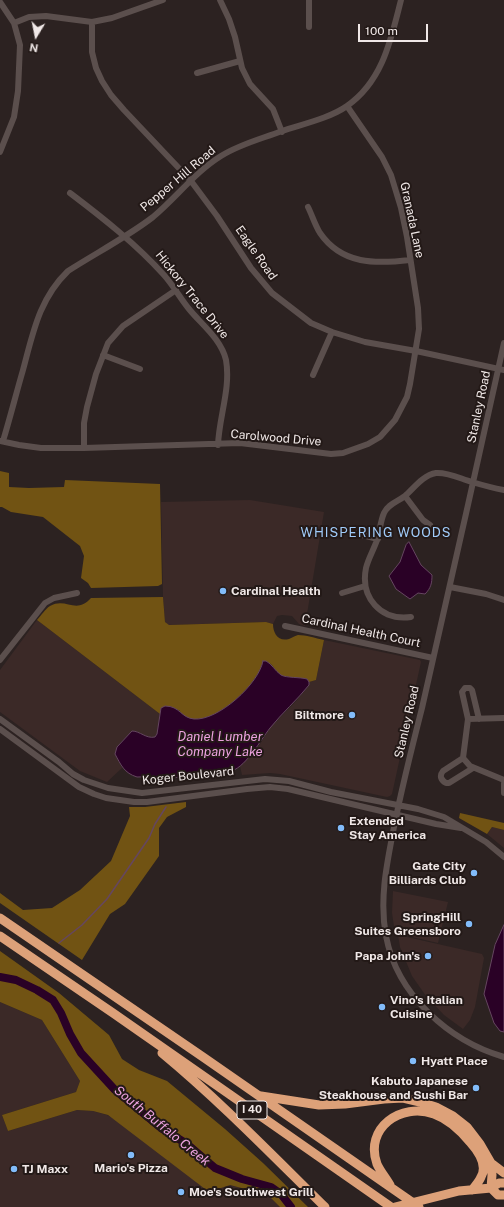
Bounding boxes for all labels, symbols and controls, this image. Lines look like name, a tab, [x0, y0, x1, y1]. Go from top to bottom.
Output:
north arrow	[16, 16, 56, 56]
scale bar	[360, 16, 430, 42]
text: 100 m	[365, 24, 398, 38]
text: N	[29, 41, 39, 54]
street label: Pepper Hill Road	[137, 143, 219, 215]
street label: Granada Lane	[397, 181, 427, 259]
street label: Eagle Road	[232, 223, 280, 283]
street label: Hickory Trace Drive	[152, 248, 232, 342]
street label: Stanley Road	[464, 369, 494, 445]
street label: Carolwood Drive	[230, 427, 322, 449]
district label: WHISPERING WOODS	[301, 525, 451, 541]
place label: Cardinal Health	[231, 584, 321, 598]
marker: Cardinal Health	[218, 586, 228, 596]
street label: Cardinal Health Court	[300, 611, 422, 651]
street label: Stanley Road	[392, 684, 422, 760]
place label: Biltmore	[295, 708, 344, 722]
marker: Biltmore	[347, 710, 357, 720]
water label: Daniel Lumber Company Lake	[177, 729, 263, 760]
street label: Koger Boulevard	[141, 764, 235, 788]
place label: Extended Stay America	[349, 814, 426, 842]
marker: Extended Stay America	[336, 823, 346, 833]
place label: Gate City Billiards Club	[389, 859, 466, 887]
marker: Gate City Billiards Club	[469, 868, 479, 878]
place label: SpringHill Suites Greensboro	[354, 910, 461, 938]
marker: SpringHill Suites Greensboro	[464, 919, 474, 929]
place label: Papa John's	[355, 949, 420, 963]
marker: Papa John's	[423, 951, 433, 961]
place label: Vino's Italian Cuisine	[390, 993, 463, 1021]
marker: Vino's Italian Cuisine	[377, 1002, 387, 1012]
place label: Hyatt Place	[421, 1054, 488, 1068]
marker: Hyatt Place	[408, 1056, 418, 1066]
place label: Kabuto Japanese Steakhouse and Sushi Bar	[319, 1074, 468, 1102]
water label: South Buffalo Creek	[111, 1083, 213, 1169]
marker: Kabuto Japanese Steakhouse and Sushi Bar	[471, 1083, 481, 1093]
road number: I 40	[237, 1101, 267, 1119]
marker: Mario's Pizza	[126, 1150, 136, 1160]
place label: Mario's Pizza	[94, 1161, 168, 1175]
place label: TJ Maxx	[22, 1162, 68, 1176]
marker: TJ Maxx	[9, 1164, 19, 1174]
place label: Moe's Southwest Grill	[189, 1185, 314, 1199]
marker: Moe's Southwest Grill	[176, 1187, 186, 1197]

